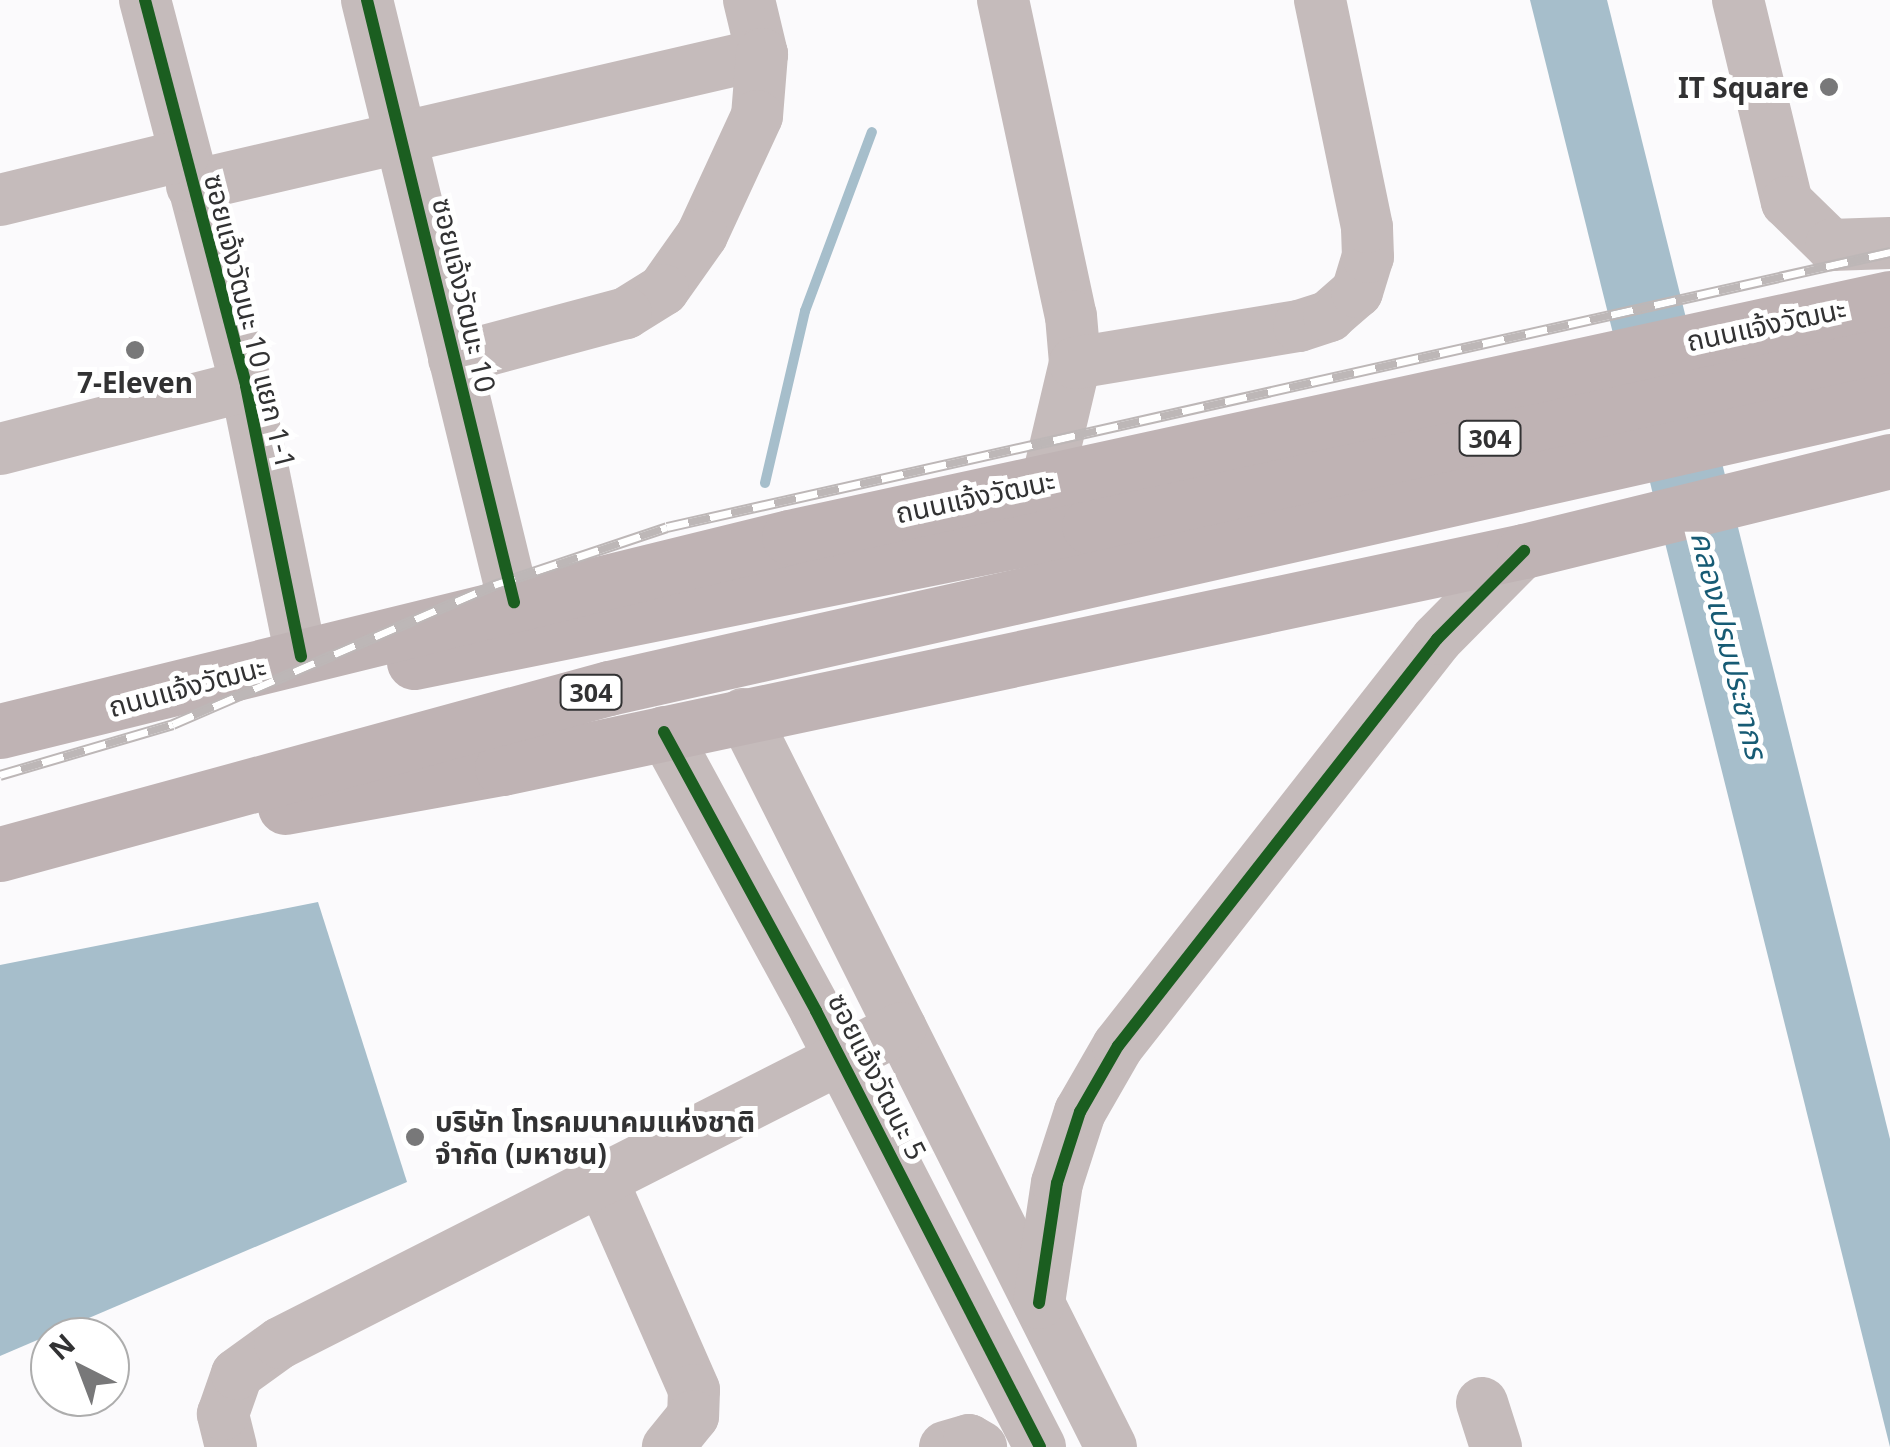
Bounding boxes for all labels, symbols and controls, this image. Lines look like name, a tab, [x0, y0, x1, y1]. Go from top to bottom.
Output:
place label: IT Square	[1678, 70, 1809, 104]
marker: IT Square	[1818, 76, 1840, 98]
street label: ซอยแจ้งวัฒนะ 10 แยก 1-1	[198, 170, 304, 472]
street label: ซอยแจ้งวัฒนะ 10	[426, 195, 504, 395]
street label: ถนนแจ้งวัฒนะ	[1683, 291, 1849, 357]
marker: 7-Eleven	[124, 339, 146, 361]
place label: 7-Eleven	[77, 365, 193, 399]
road number: 304	[1458, 418, 1522, 458]
street label: ถนนแจ้งวัฒนะ	[892, 463, 1058, 529]
water label: คลองเปรมประชากร	[1683, 528, 1775, 762]
street label: ถนนแจ้งวัฒนะ	[104, 649, 270, 723]
road number: 304	[558, 672, 624, 712]
street label: ซอยแจ้งวัฒนะ 5	[822, 987, 934, 1165]
place label: บริษัท โทรคมนาคมแห่งชาติ จำกัด (มหาชน)	[435, 1104, 755, 1170]
marker: บริษัท โทรคมนาคมแห่งชาติ จำกัด (มหาชน)	[404, 1126, 426, 1148]
north arrow	[30, 1317, 130, 1417]
text: N	[40, 1324, 82, 1368]

